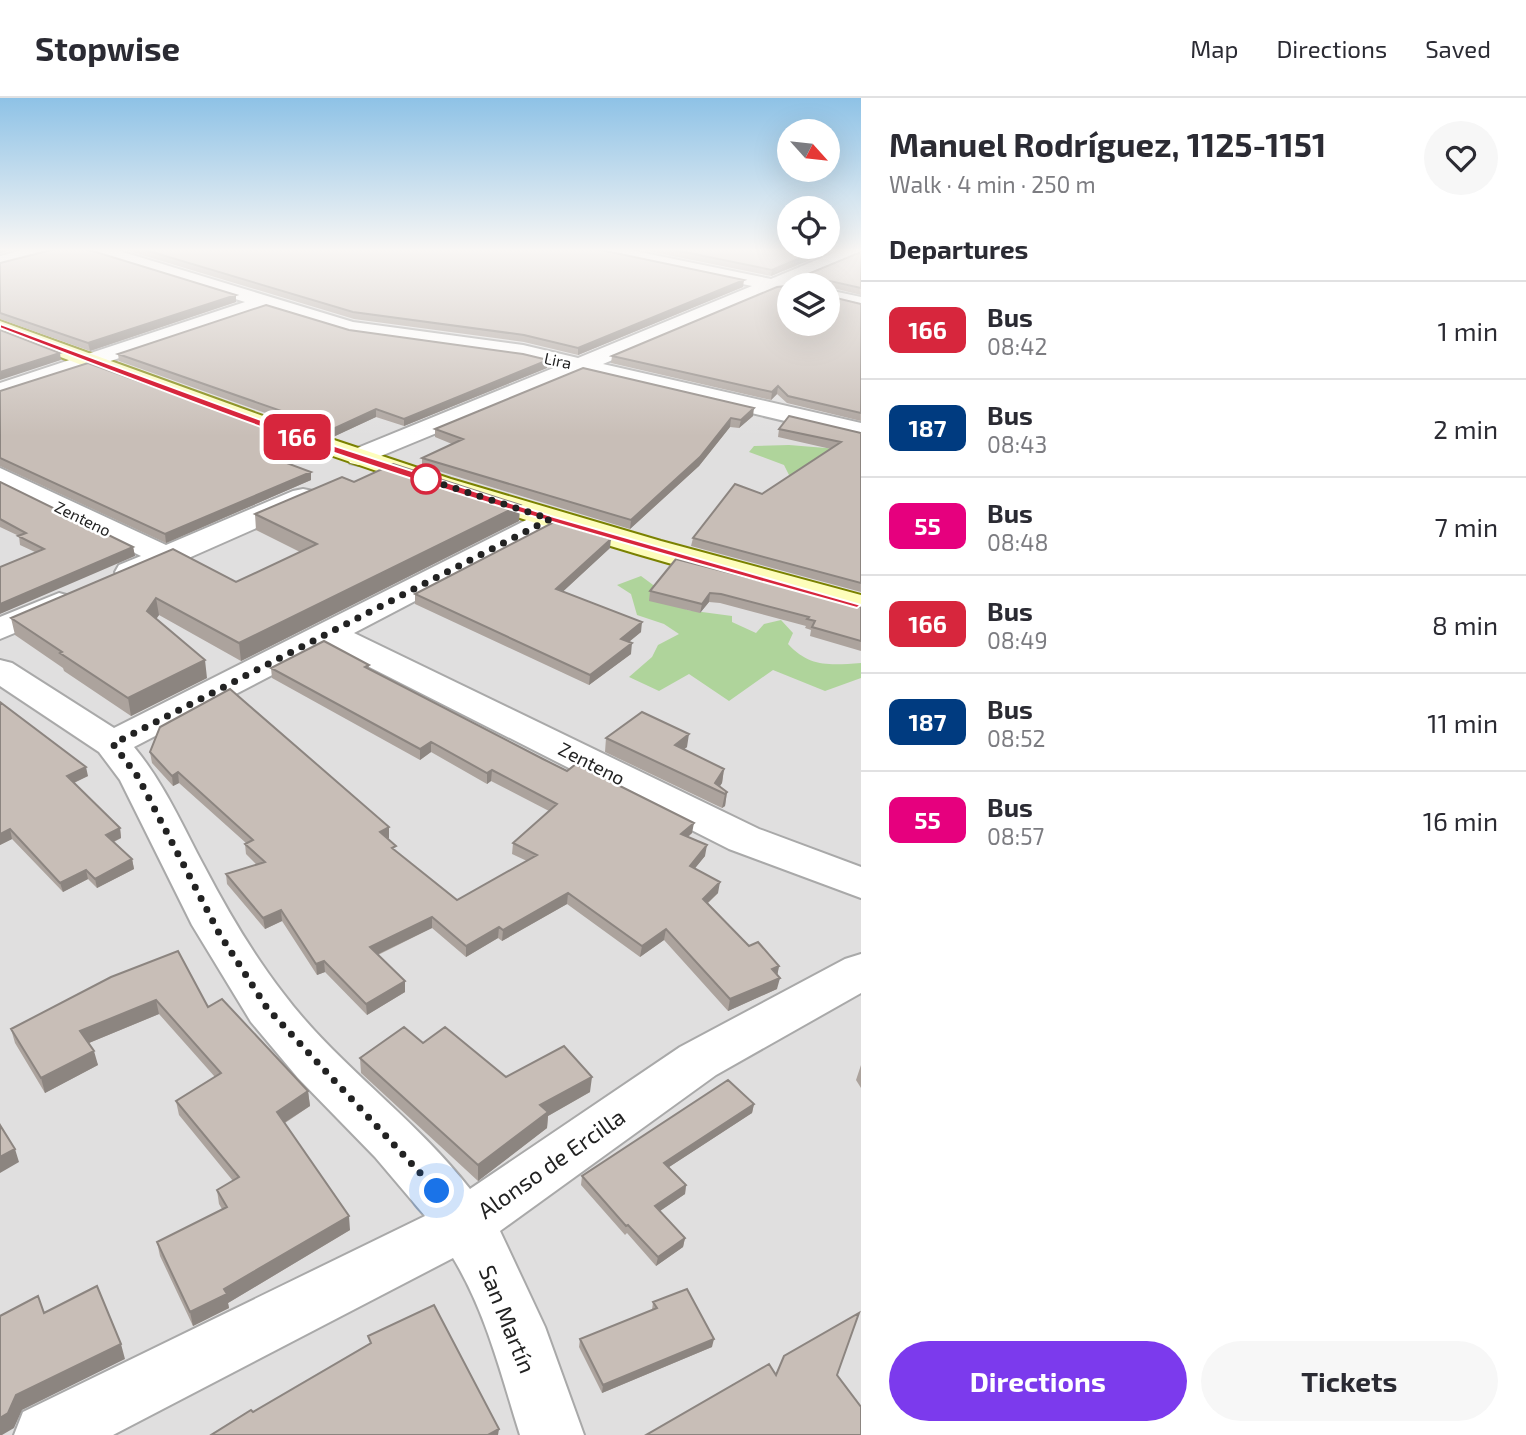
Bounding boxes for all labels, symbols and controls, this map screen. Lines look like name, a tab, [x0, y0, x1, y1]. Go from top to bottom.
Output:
text: Stopwise	[35, 28, 180, 68]
text: Map	[1190, 34, 1238, 63]
text: Directions	[1276, 34, 1387, 63]
text: Saved	[1425, 34, 1491, 63]
north arrow	[777, 119, 840, 182]
map controls	[777, 119, 840, 336]
button: heart	[1424, 121, 1498, 195]
text: Manuel Rodríguez, 1125-1151	[889, 124, 1326, 164]
text: Walk · 4 min · 250 m	[889, 170, 1096, 198]
button: locate	[777, 196, 840, 259]
text: Departures	[889, 233, 1028, 264]
button: layers	[777, 273, 840, 336]
text: Bus	[987, 301, 1033, 332]
text: 166	[908, 315, 947, 344]
text: 1 min	[1438, 315, 1498, 346]
text: 08:42	[987, 332, 1047, 360]
street label: Lira	[543, 348, 573, 372]
text: Bus	[987, 399, 1033, 430]
text: 187	[909, 413, 947, 442]
text: 2 min	[1433, 413, 1498, 444]
line badge: 166	[257, 414, 337, 460]
text: 166	[278, 422, 316, 451]
text: 08:43	[987, 430, 1047, 458]
unlabelled marker	[411, 464, 441, 494]
street label: Zenteno	[52, 496, 114, 540]
text: Bus	[987, 497, 1033, 528]
text: 55	[914, 511, 941, 540]
text: 7 min	[1435, 511, 1498, 542]
text: 08:48	[987, 528, 1048, 556]
text: Bus	[987, 595, 1033, 626]
text: 166	[908, 609, 947, 638]
text: 8 min	[1432, 609, 1498, 640]
text: 08:49	[987, 626, 1048, 654]
text: Bus	[987, 693, 1033, 724]
text: 187	[909, 707, 947, 736]
text: 11 min	[1427, 707, 1498, 738]
text: 08:52	[987, 724, 1046, 752]
street label: Zenteno	[555, 737, 629, 789]
text: Bus	[987, 791, 1033, 822]
text: 55	[914, 805, 941, 834]
text: 16 min	[1423, 805, 1498, 836]
text: 08:57	[987, 822, 1044, 850]
street label: Alonso de Ercilla	[472, 1102, 630, 1224]
your location	[419, 1173, 454, 1208]
street label: San Martín	[474, 1261, 542, 1377]
button: Directions	[889, 1341, 1187, 1421]
button: Tickets	[1201, 1341, 1498, 1421]

